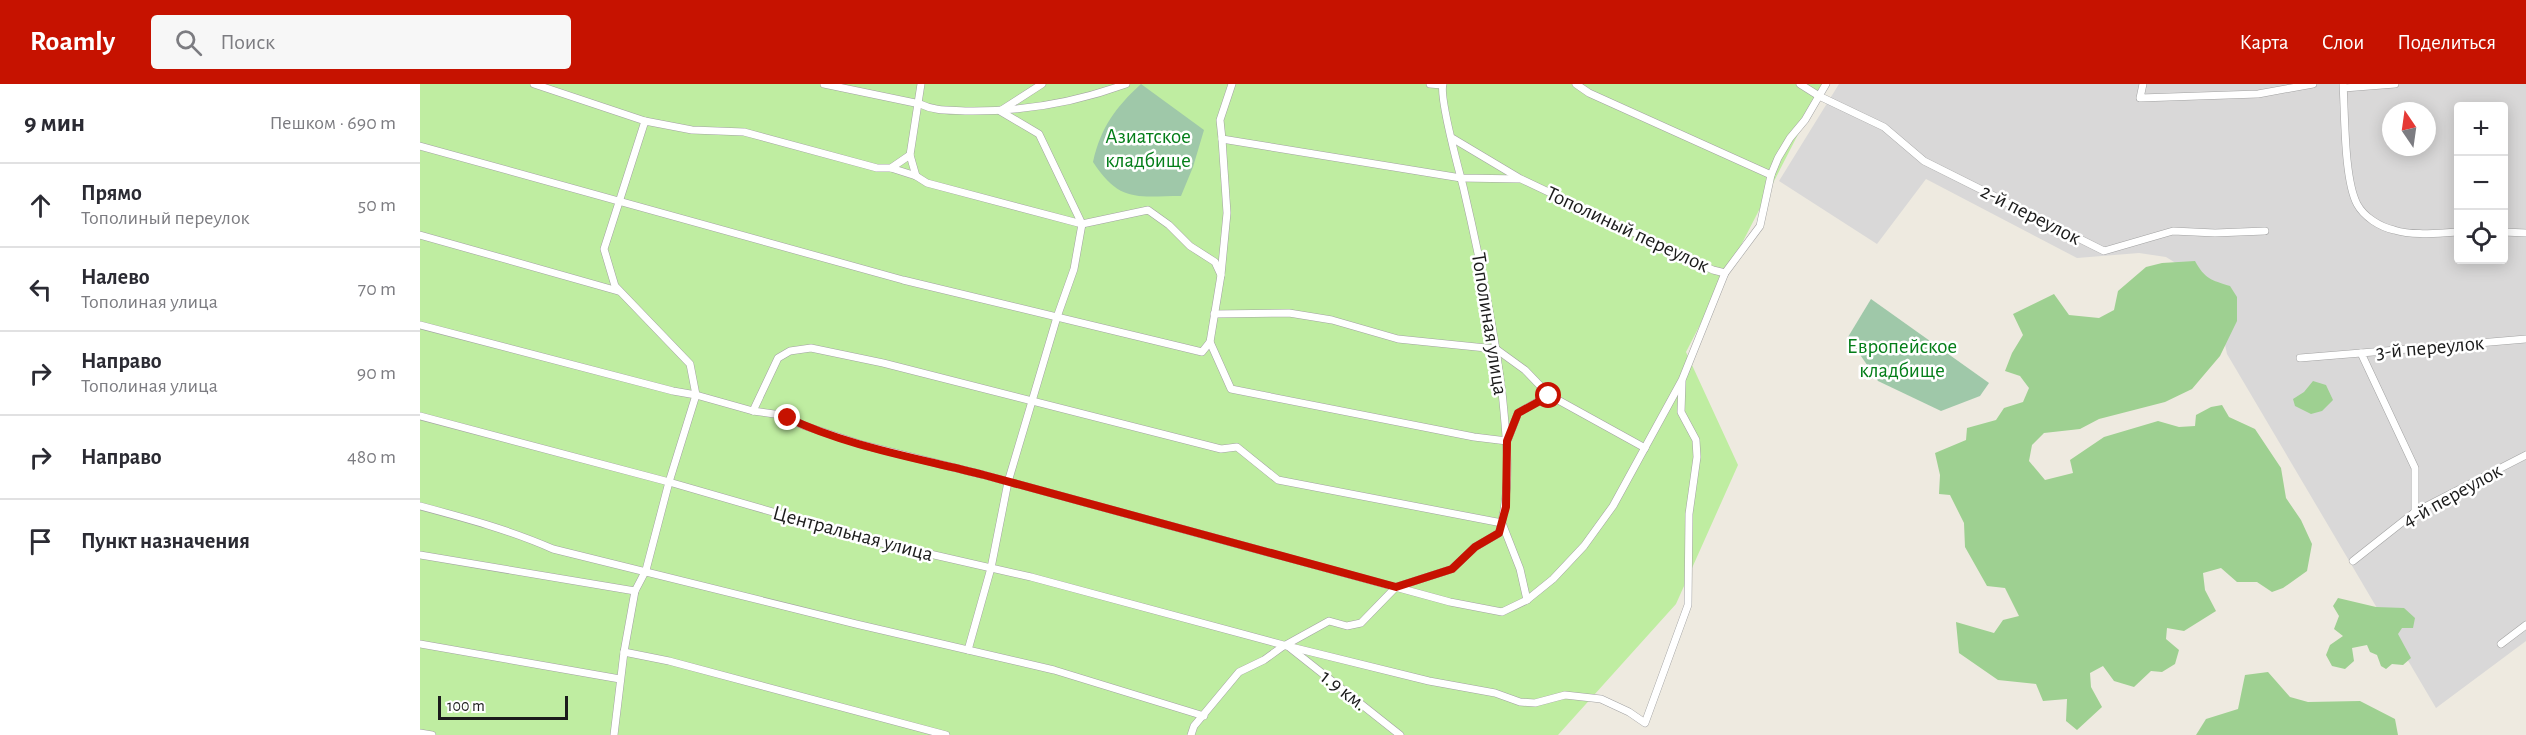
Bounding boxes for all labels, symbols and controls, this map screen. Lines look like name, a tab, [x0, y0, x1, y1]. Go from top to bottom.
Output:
search box	[151, 15, 571, 69]
icon: search	[172, 26, 205, 59]
text: Roamly	[30, 28, 115, 56]
text: Поиск	[220, 31, 275, 53]
text: Карта	[2239, 32, 2289, 53]
text: Слои	[2322, 32, 2364, 53]
text: Поделиться	[2397, 32, 2496, 53]
north arrow	[2382, 102, 2436, 156]
map controls	[2454, 102, 2508, 264]
button: +	[2454, 102, 2508, 156]
text: 9 мин	[24, 110, 85, 136]
text: Пешком · 690 m	[270, 113, 396, 133]
park label: Азиатское кладбище	[1105, 126, 1191, 171]
button: −	[2454, 156, 2508, 210]
street label: 2-й переулок	[1977, 180, 2085, 249]
text: Прямо	[81, 182, 142, 204]
street label: Тополиный переулок	[1543, 183, 1713, 277]
icon: ahead	[24, 189, 57, 222]
text: 50 m	[358, 195, 396, 215]
text: Тополиный переулок	[81, 208, 250, 228]
button: locate	[2454, 210, 2508, 264]
street label: Тополиная улица	[1468, 251, 1511, 397]
text: Налево	[81, 266, 150, 288]
icon: left	[24, 273, 57, 306]
text: 70 m	[358, 279, 396, 299]
text: Тополиная улица	[81, 292, 218, 312]
street label: 3-й переулок	[2375, 332, 2485, 363]
park label: Европейское кладбище	[1847, 336, 1957, 381]
text: Направо	[81, 350, 162, 372]
icon: right	[24, 357, 57, 390]
text: 90 m	[357, 363, 396, 383]
text: Тополиная улица	[81, 376, 218, 396]
route start	[1535, 382, 1561, 408]
route end	[774, 404, 800, 430]
icon: right	[24, 441, 57, 474]
text: Направо	[81, 446, 162, 468]
text: 480 m	[347, 447, 396, 467]
street label: 4-й переулок	[2399, 459, 2506, 531]
street label: Центральная улица	[770, 502, 936, 565]
icon: arrive	[24, 525, 57, 558]
text: Пункт назначения	[81, 530, 250, 552]
street label: 1.9 км.	[1316, 666, 1371, 715]
scale bar	[438, 693, 568, 720]
text: 100 m	[447, 698, 485, 714]

